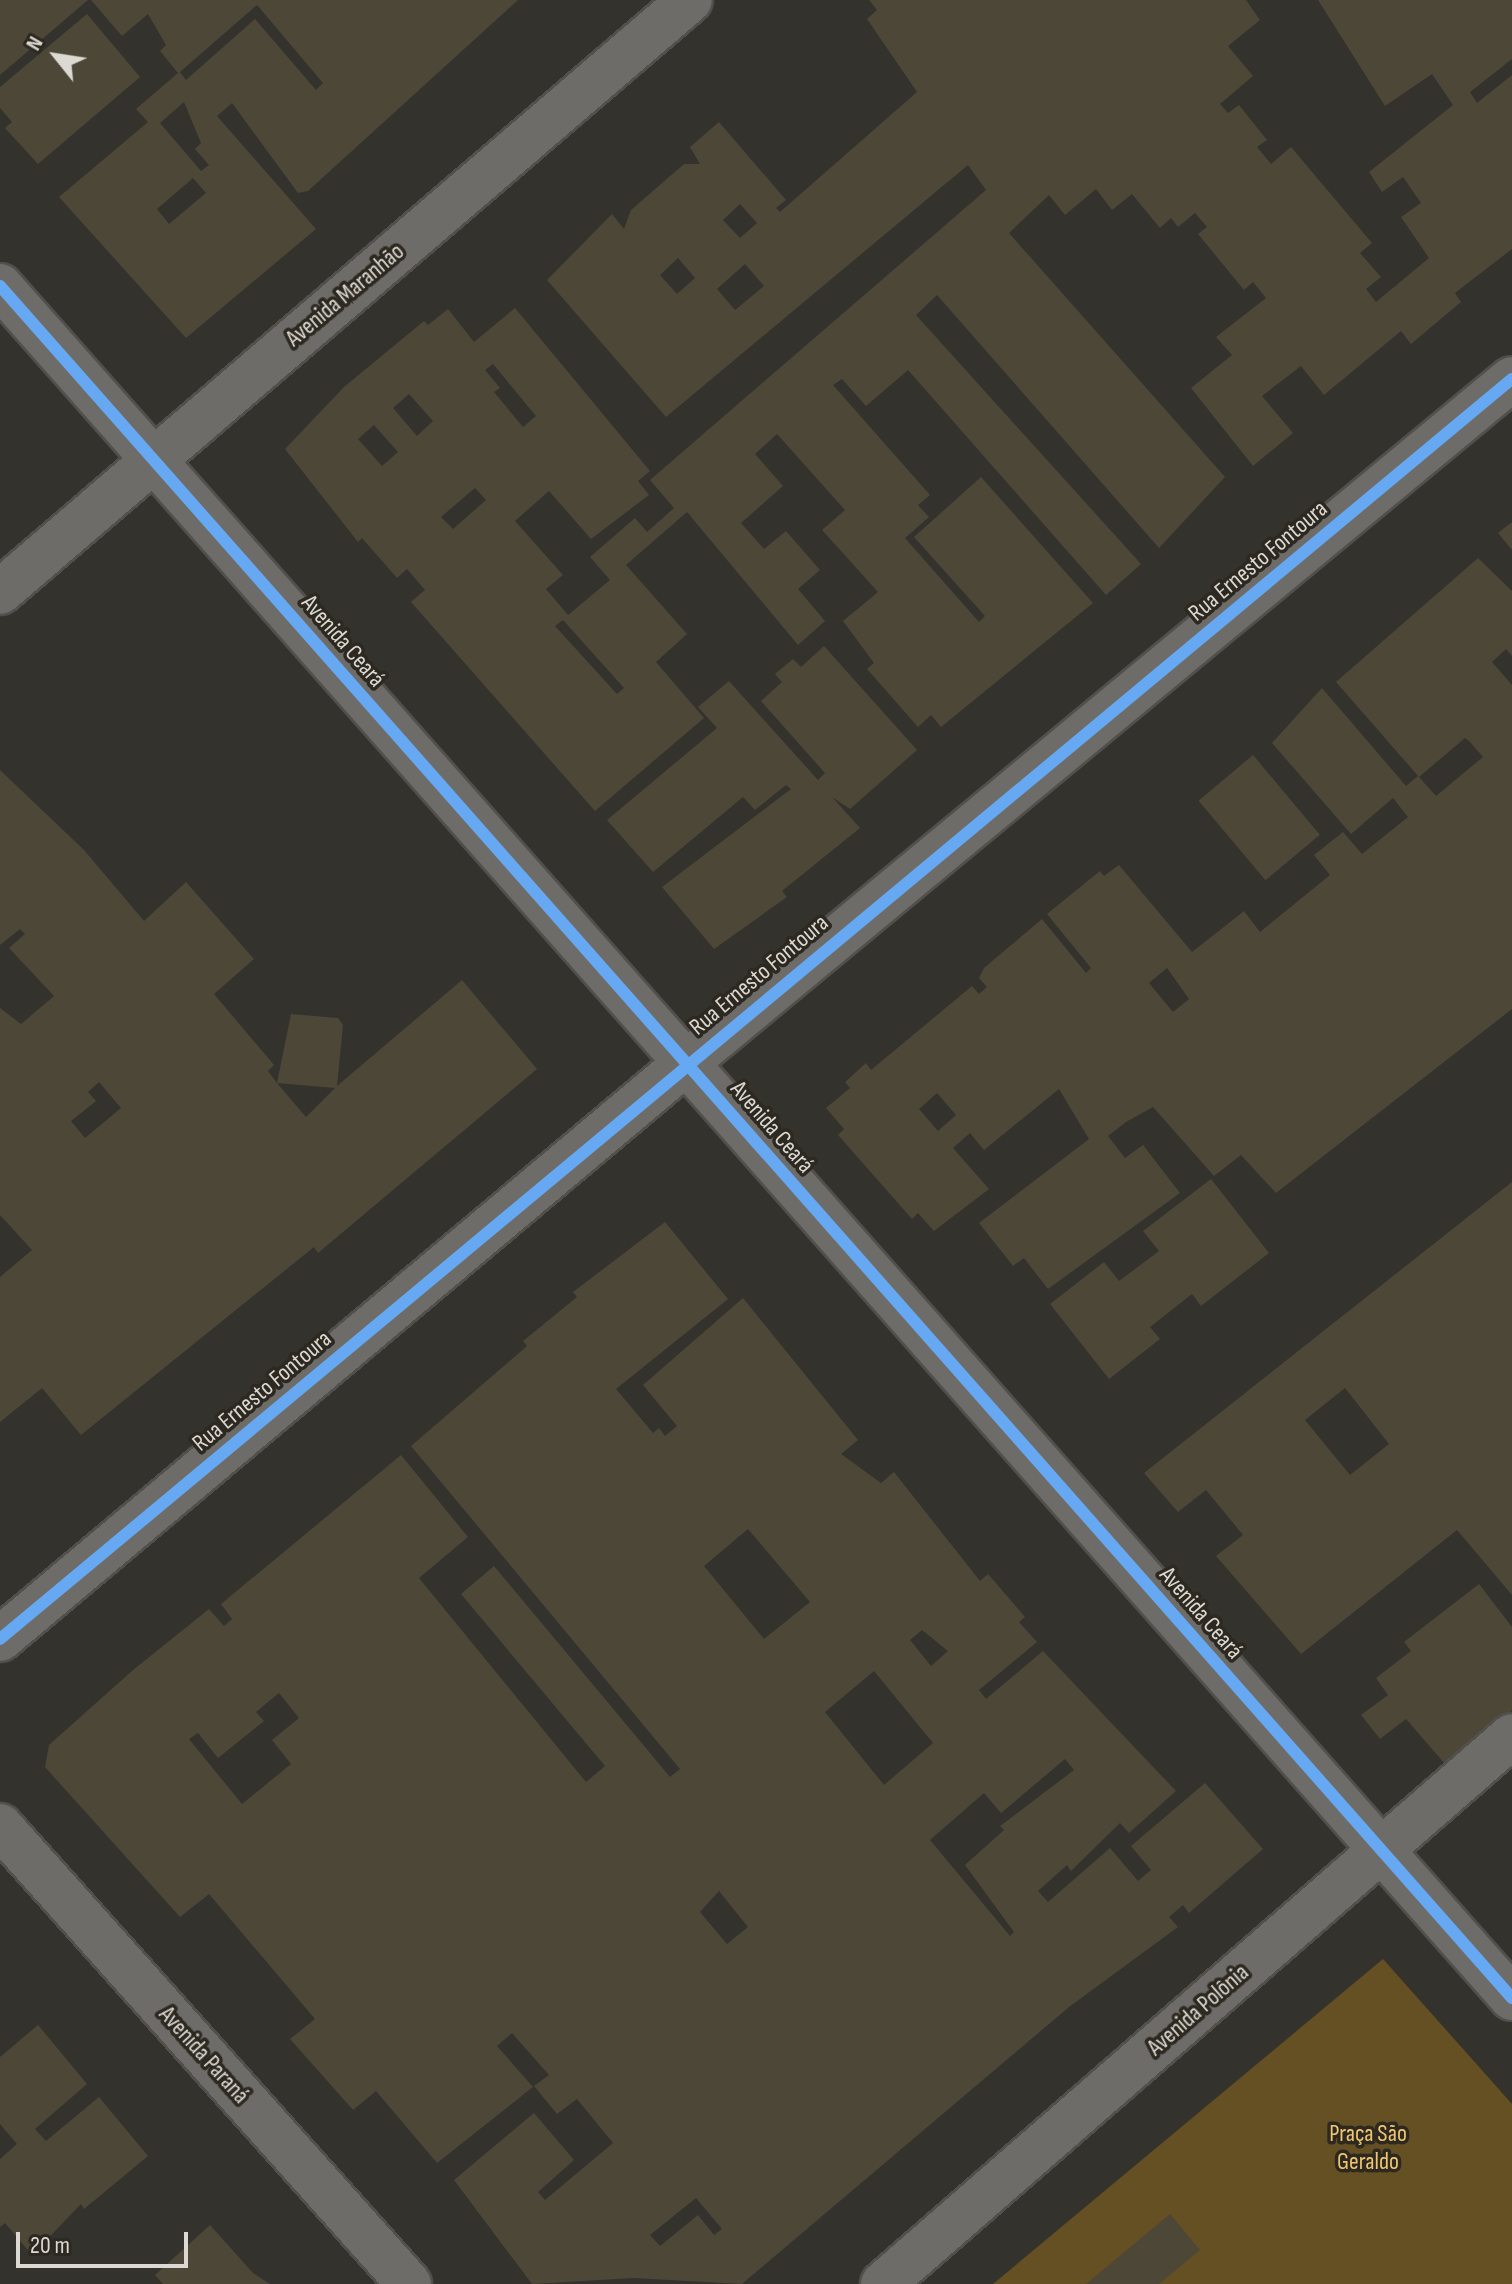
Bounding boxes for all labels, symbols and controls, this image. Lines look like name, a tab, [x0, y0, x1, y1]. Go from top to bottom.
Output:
north arrow	[16, 16, 96, 96]
text: N	[20, 32, 49, 56]
street label: Avenida Maranhão	[280, 237, 410, 353]
street label: Rua Ernesto Fontoura	[1183, 495, 1333, 627]
street label: Avenida Ceará	[295, 589, 391, 693]
street label: Rua Ernesto Fontoura	[684, 909, 834, 1041]
street label: Avenida Ceará	[724, 1075, 820, 1179]
street label: Rua Ernesto Fontoura	[187, 1325, 337, 1457]
street label: Avenida Ceará	[1153, 1561, 1249, 1665]
street label: Avenida Polônia	[1141, 1958, 1255, 2062]
street label: Avenida Paraná	[153, 2000, 255, 2110]
park label: Praça São Geraldo	[1329, 2120, 1407, 2176]
scale bar	[20, 2216, 192, 2266]
text: 20 m	[30, 2231, 70, 2260]

